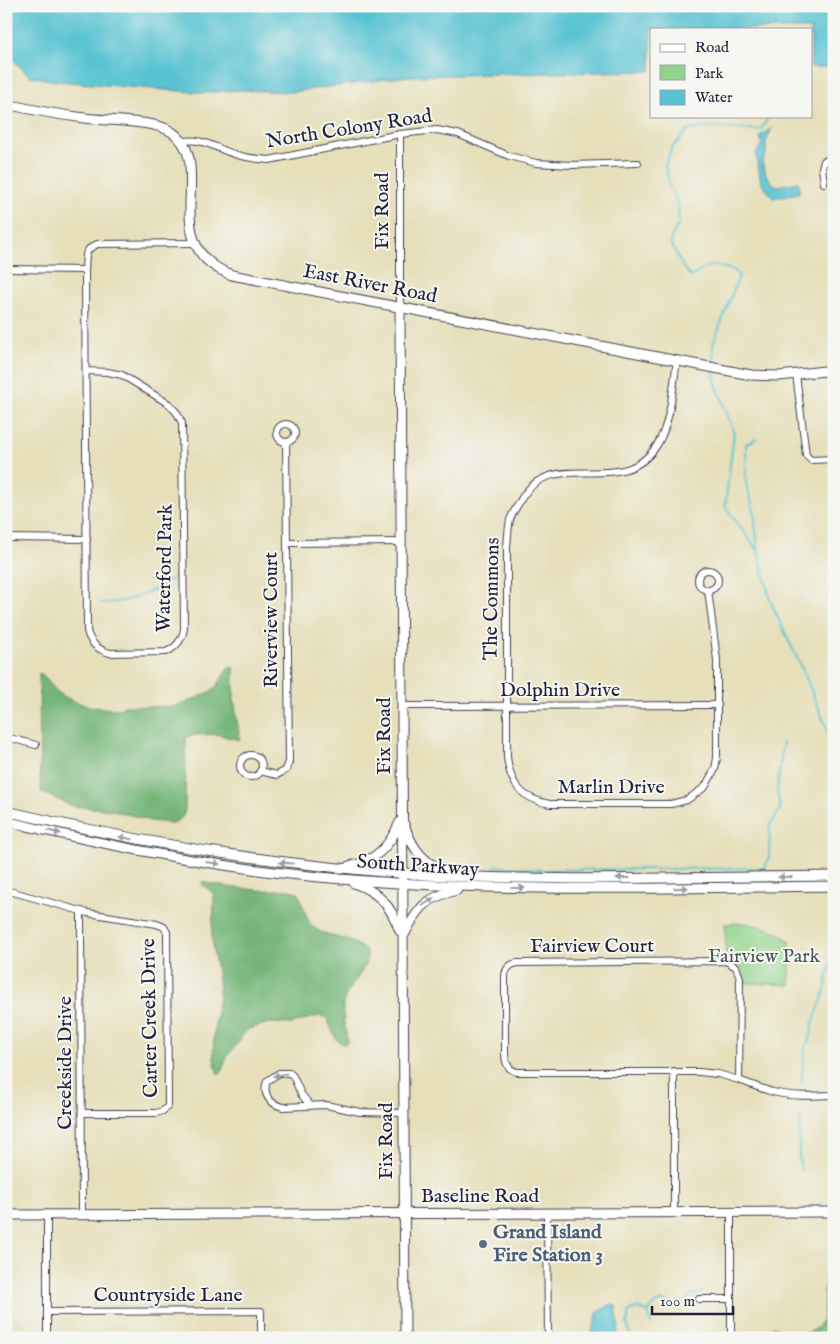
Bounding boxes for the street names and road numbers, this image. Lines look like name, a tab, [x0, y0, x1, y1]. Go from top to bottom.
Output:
street label: North Colony Road	[264, 103, 434, 154]
street label: Fix Road	[370, 172, 395, 250]
street label: East River Road	[301, 259, 439, 309]
street label: Waterford Park	[151, 503, 179, 632]
street label: The Commons	[478, 537, 506, 661]
street label: Riverview Court	[259, 552, 284, 688]
street label: Dolphin Drive	[500, 678, 620, 703]
street label: Fix Road	[372, 697, 397, 775]
street label: Marlin Drive	[557, 775, 665, 800]
street label: South Parkway	[356, 849, 480, 883]
street label: Fairview Court	[530, 934, 654, 959]
street label: Carter Creek Drive	[136, 938, 164, 1098]
street label: Creekside Drive	[53, 996, 78, 1130]
street label: Fix Road	[374, 1102, 399, 1180]
street label: Baseline Road	[421, 1184, 539, 1209]
street label: Countryside Lane	[93, 1283, 243, 1308]

